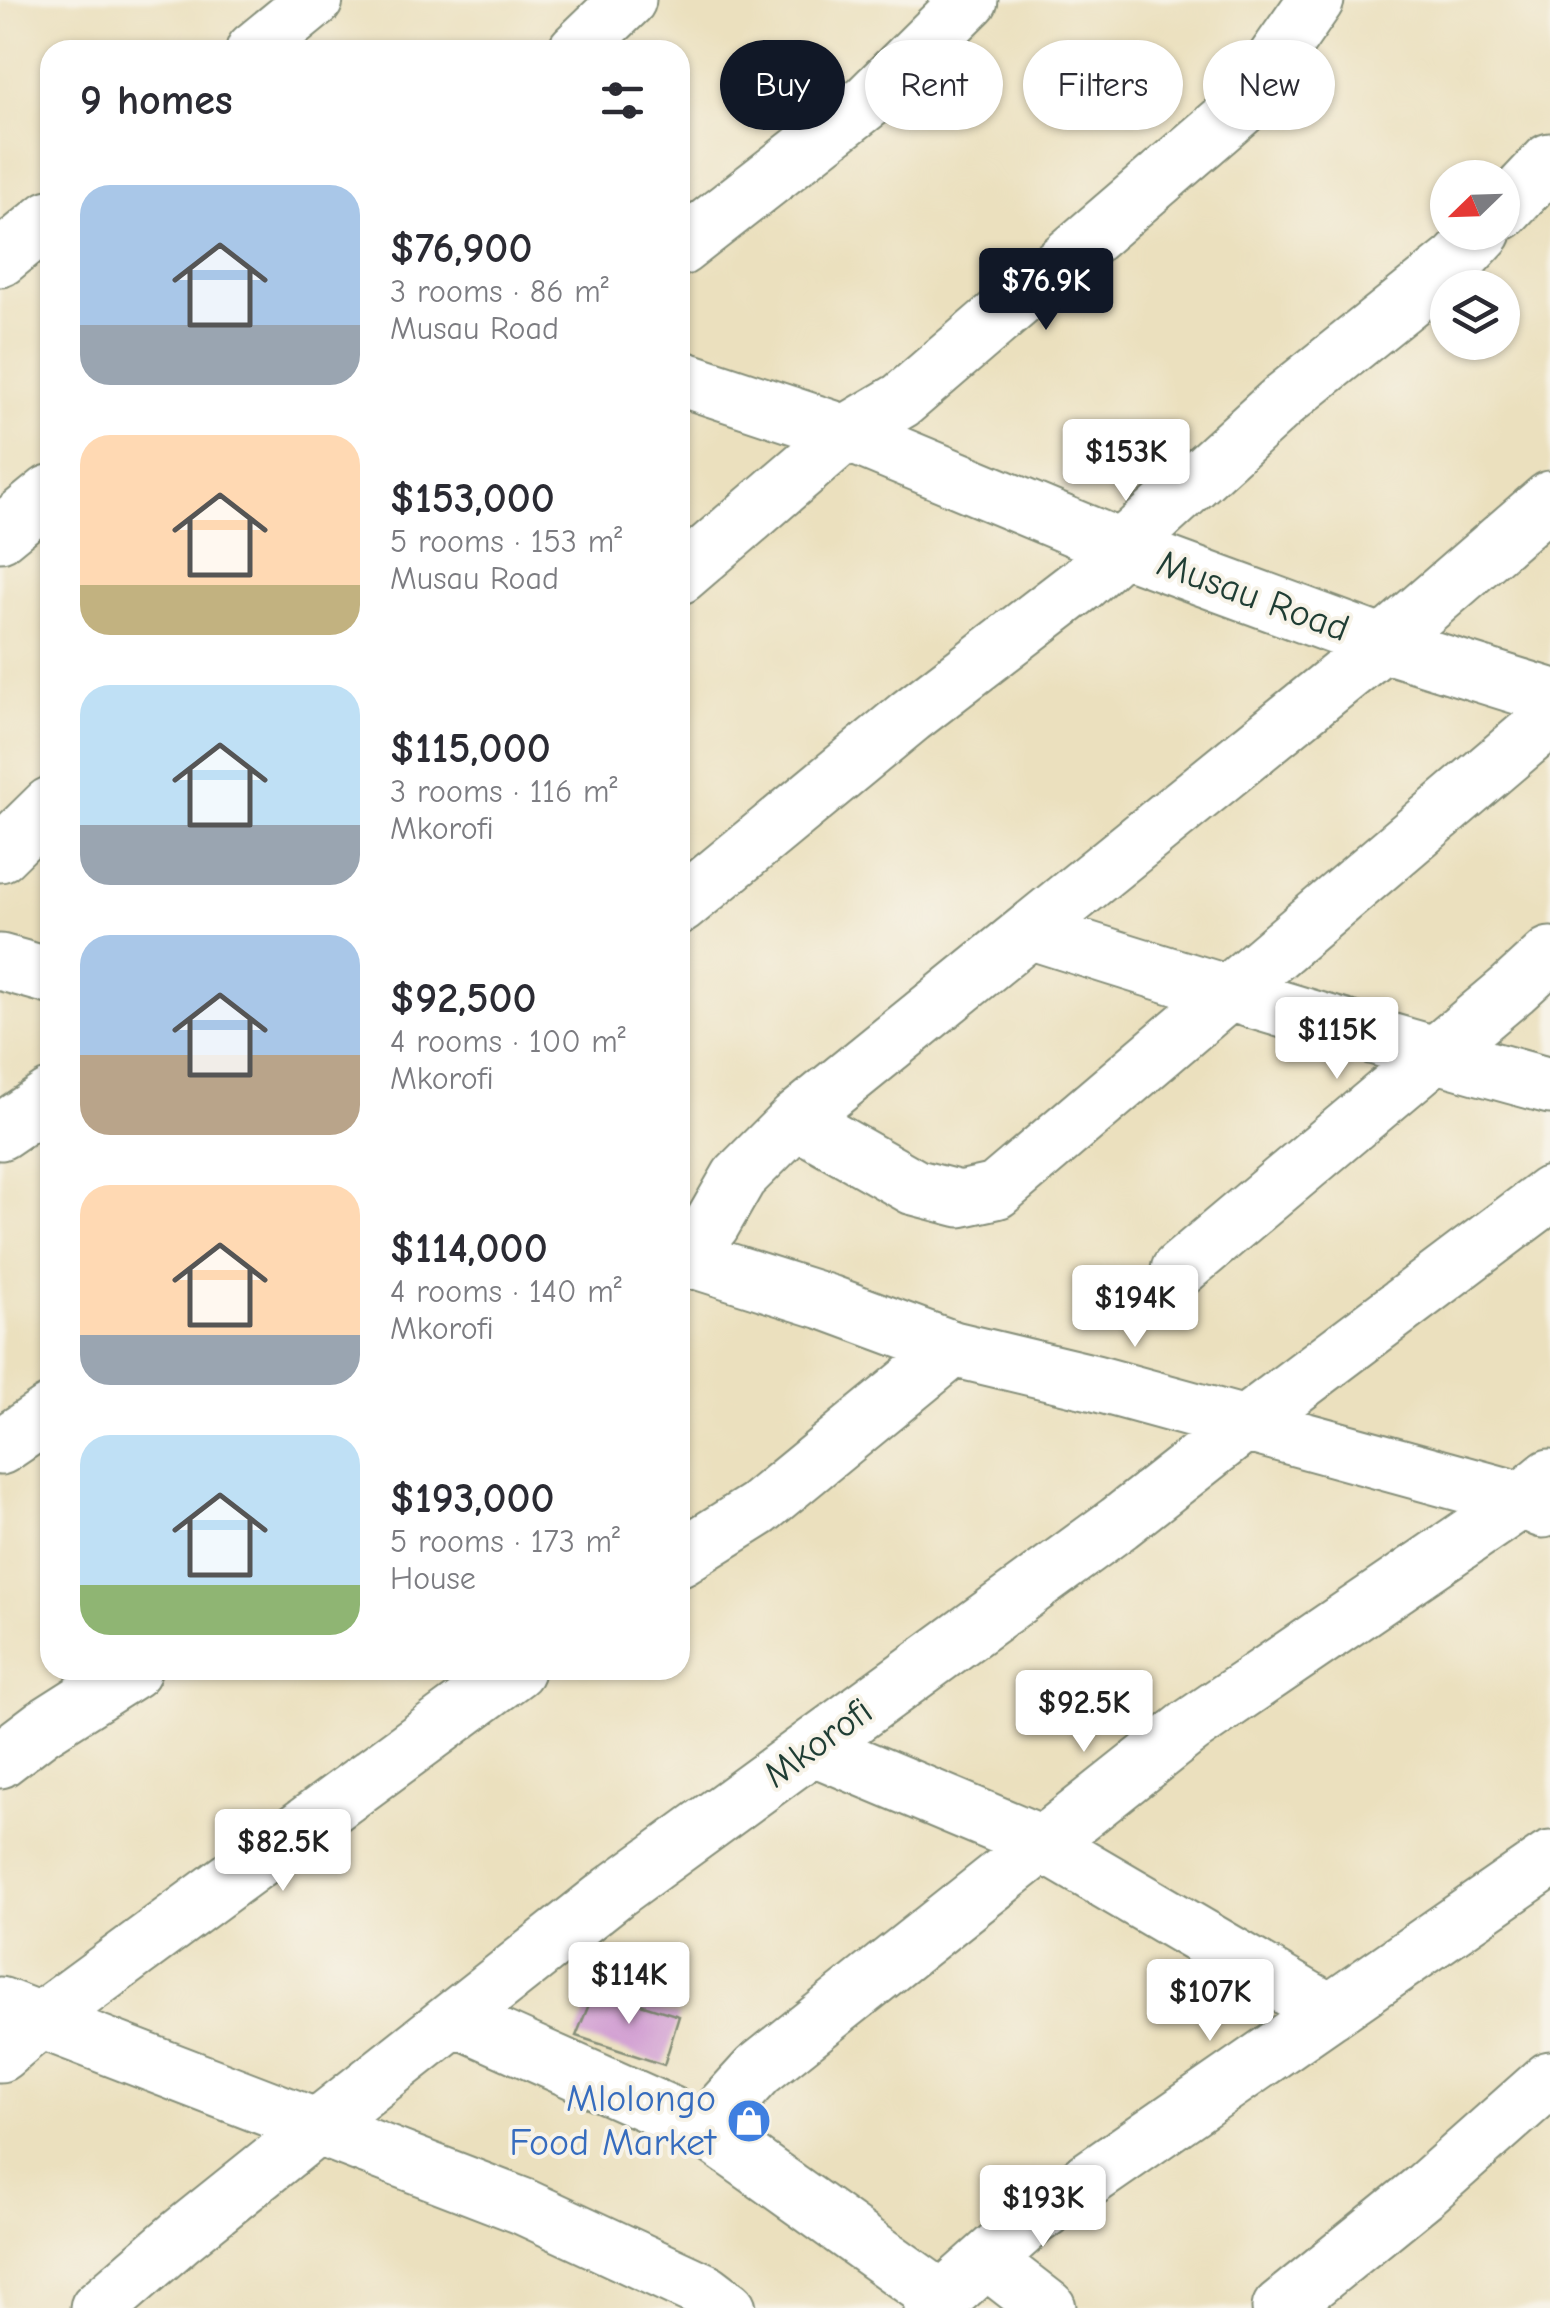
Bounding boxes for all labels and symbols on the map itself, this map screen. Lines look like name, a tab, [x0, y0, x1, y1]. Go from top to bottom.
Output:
north arrow	[1430, 160, 1520, 250]
pin: $76.9K	[965, 248, 1127, 333]
pin: $153K	[1056, 419, 1196, 504]
street label: Musau Road	[1151, 541, 1355, 651]
pin: $115K	[1267, 997, 1407, 1082]
pin: $194K	[1065, 1265, 1205, 1350]
pin: $92.5K	[1003, 1670, 1165, 1755]
street label: Mkorofi	[755, 1689, 881, 1797]
pin: $82.5K	[202, 1809, 364, 1894]
pin: $114K	[559, 1942, 699, 2027]
pin: $107K	[1140, 1959, 1280, 2044]
place label: Mlolongo Food Market	[509, 2077, 717, 2165]
shop icon: Mlolongo Food Market	[726, 2098, 772, 2144]
pin: $193K	[973, 2165, 1113, 2250]

